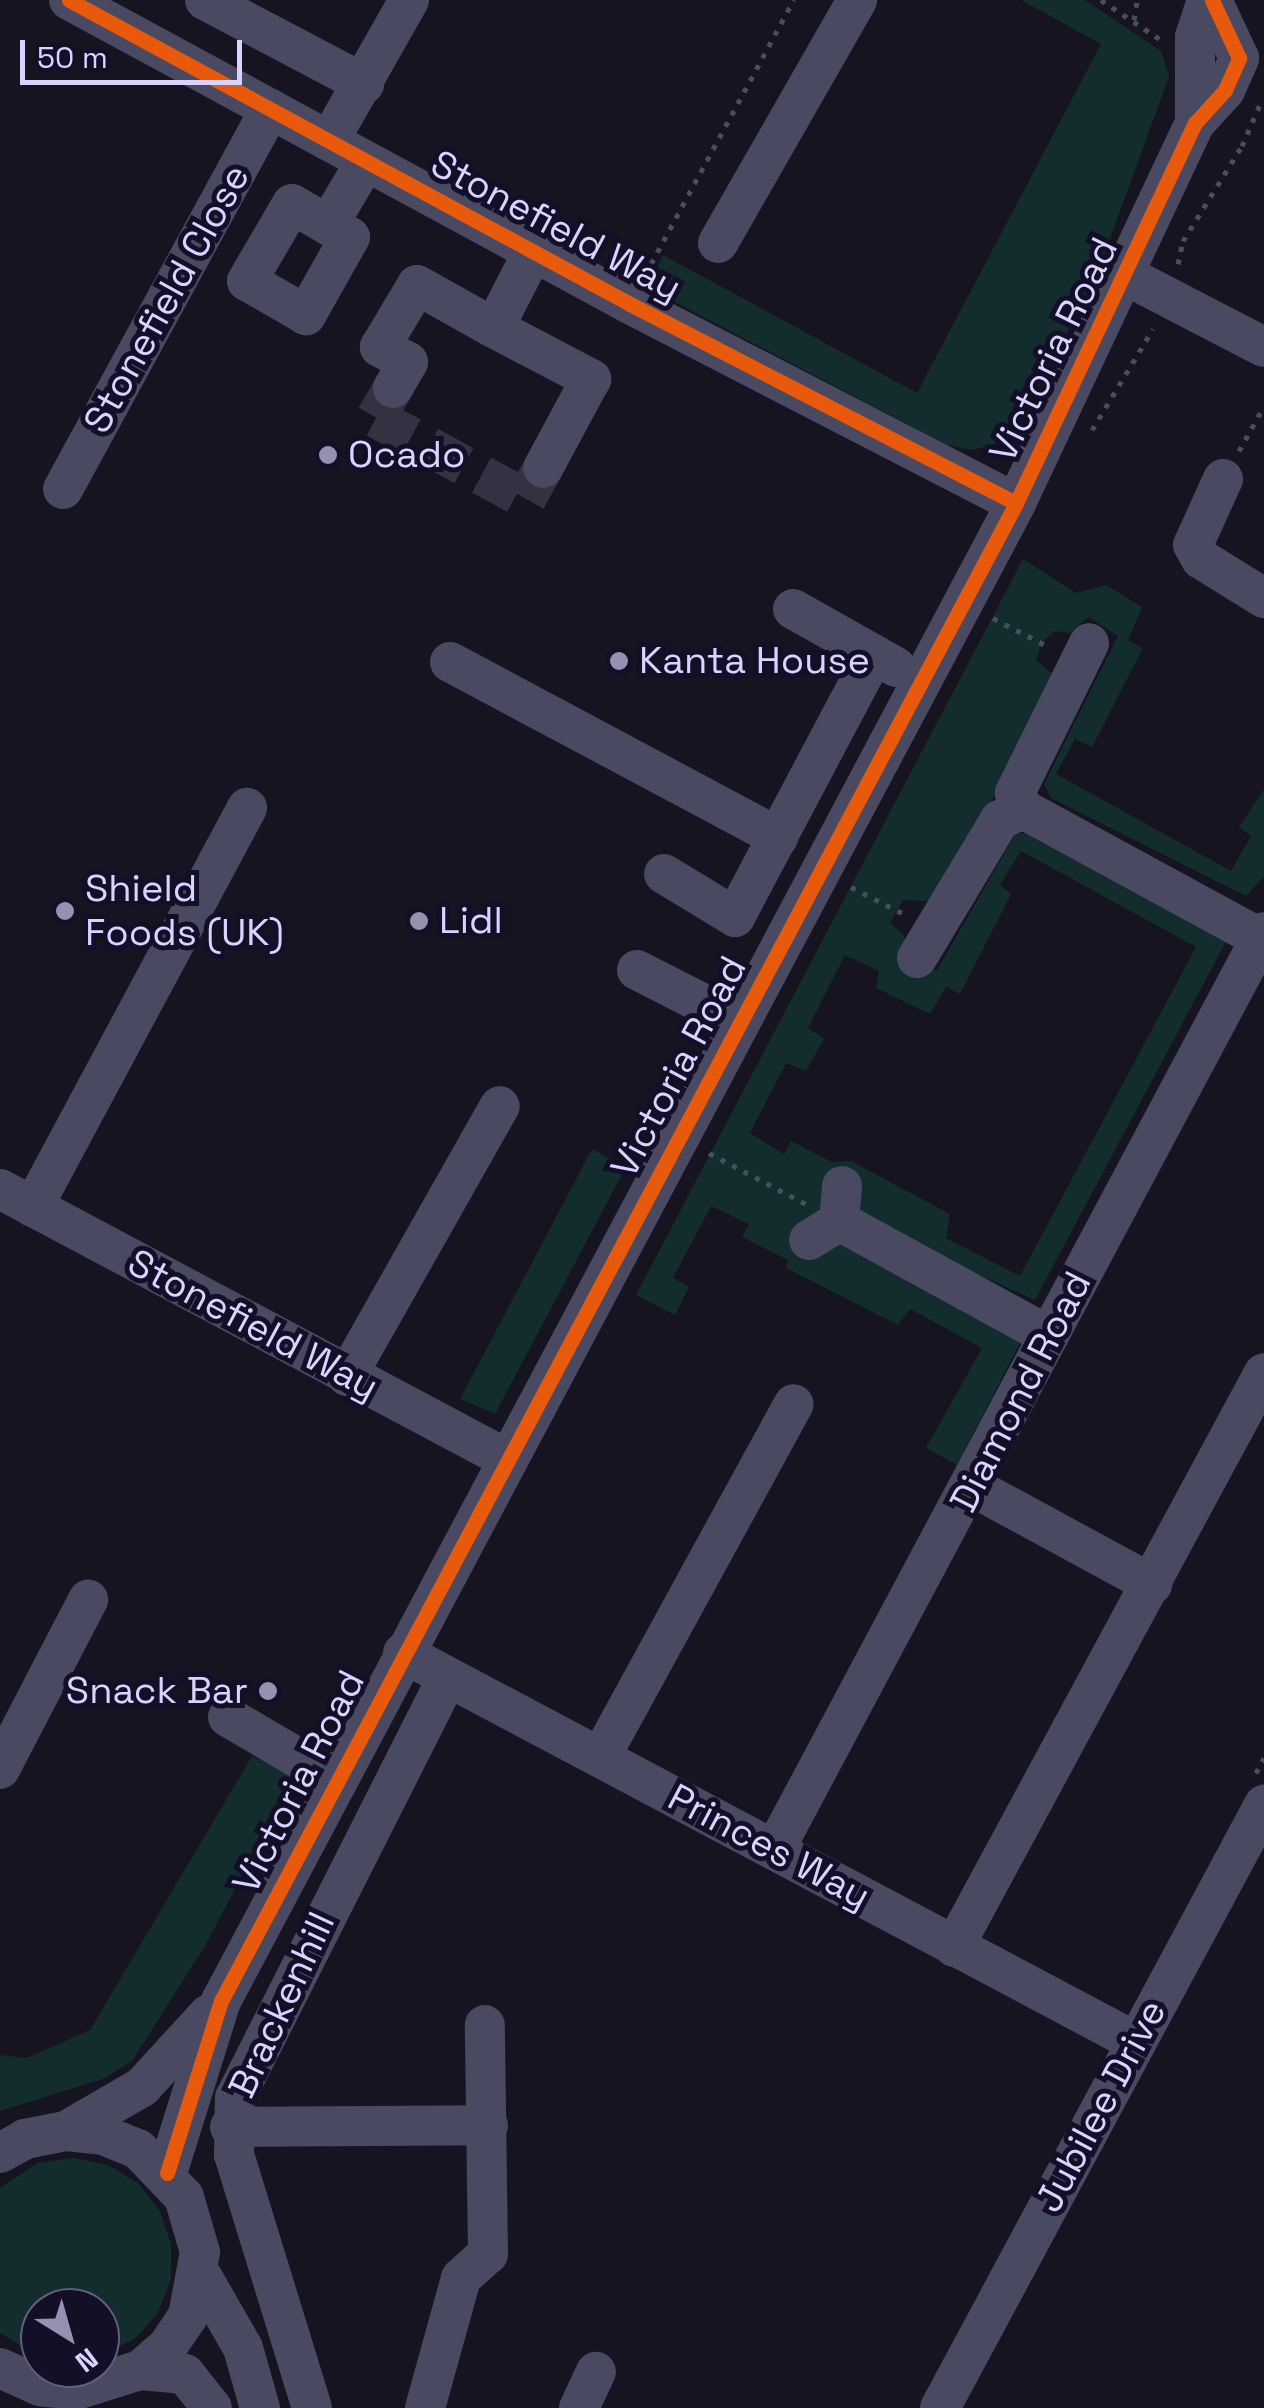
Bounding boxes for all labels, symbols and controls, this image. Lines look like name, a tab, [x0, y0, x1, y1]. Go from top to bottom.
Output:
scale bar	[25, 20, 248, 82]
text: 50 m	[37, 38, 108, 77]
street label: Stonefield Way	[423, 141, 689, 311]
street label: Stonefield Close	[74, 157, 260, 441]
street label: Victoria Road	[980, 231, 1128, 469]
place label: Ocado	[348, 432, 465, 478]
marker: Ocado	[317, 444, 339, 466]
place label: Kanta House	[639, 638, 870, 684]
marker: Kanta House	[608, 650, 630, 672]
place label: Shield Foods (UK)	[85, 866, 284, 956]
place label: Lidl	[439, 898, 503, 944]
marker: Shield Foods (UK)	[54, 900, 76, 922]
marker: Lidl	[408, 910, 430, 932]
street label: Victoria Road	[602, 949, 756, 1185]
street label: Stonefield Way	[120, 1240, 386, 1410]
street label: Diamond Road	[941, 1264, 1101, 1520]
street label: Victoria Road	[223, 1663, 375, 1901]
place label: Snack Bar	[66, 1668, 248, 1714]
marker: Snack Bar	[257, 1680, 279, 1702]
street label: Princes Way	[660, 1775, 878, 1919]
street label: Brackenhill	[219, 1905, 345, 2105]
street label: Jubilee Drive	[1026, 1992, 1176, 2220]
north arrow	[20, 2288, 120, 2388]
text: N	[69, 2340, 105, 2380]

